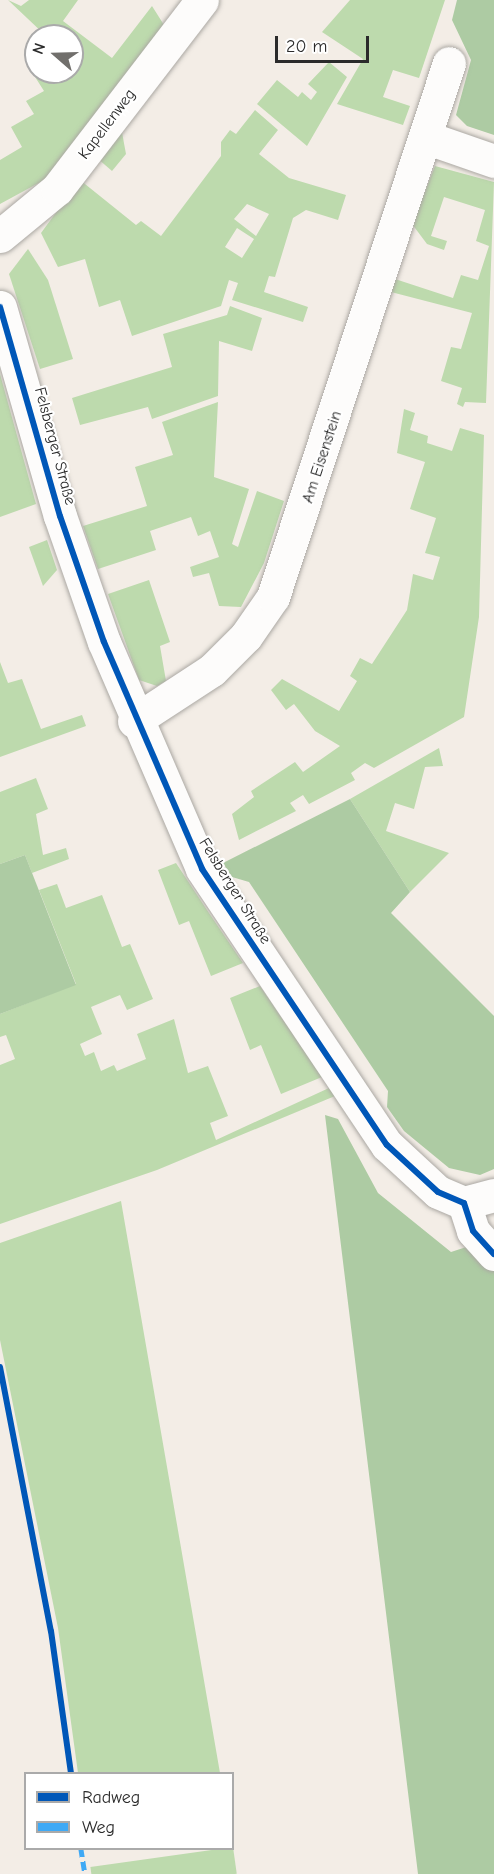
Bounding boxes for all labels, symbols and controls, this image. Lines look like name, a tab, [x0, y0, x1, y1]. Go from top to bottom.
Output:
north arrow	[24, 24, 84, 84]
scale bar	[278, 24, 372, 62]
text: 20 m	[286, 36, 327, 57]
text: N	[29, 41, 49, 57]
street label: Kapellenweg	[74, 85, 140, 163]
street label: Felsberger Straße	[30, 385, 80, 507]
street label: Am Eisenstein	[298, 408, 346, 506]
street label: Felsberger Straße	[195, 834, 275, 948]
legend	[24, 1772, 234, 1850]
text: Radweg	[82, 1787, 140, 1808]
text: Weg	[82, 1817, 115, 1838]

